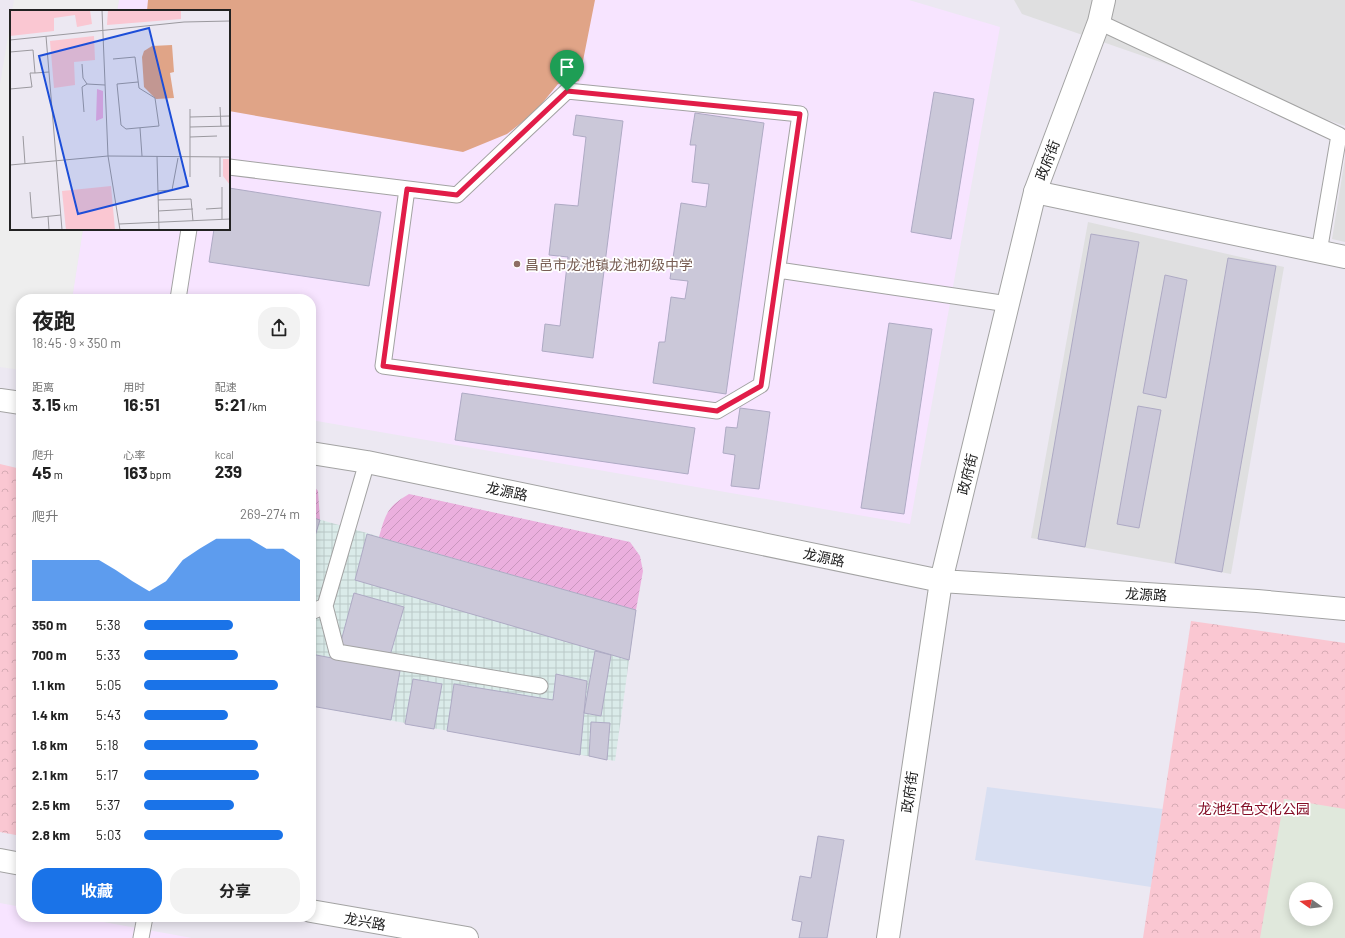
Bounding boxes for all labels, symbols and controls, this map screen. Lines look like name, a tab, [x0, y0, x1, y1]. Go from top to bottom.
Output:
inset map	[10, 10, 230, 230]
pin	[550, 50, 584, 91]
icon: arrive	[556, 56, 578, 78]
street label: 政府街	[1032, 137, 1062, 183]
place label: 昌邑市龙池镇龙池初级中学	[525, 256, 693, 273]
marker: 昌邑市龙池镇龙池初级中学	[512, 259, 522, 269]
text: 夜跑	[32, 307, 76, 333]
button: share	[258, 307, 300, 349]
text: 18:45 · 9 × 350 m	[32, 335, 121, 351]
text: 距离	[32, 380, 54, 393]
text: 用时	[123, 380, 145, 393]
text: 配速	[215, 380, 237, 393]
text: 3.15	[32, 394, 61, 414]
text: 16:51	[123, 394, 160, 414]
text: 5:21	[215, 394, 245, 414]
text: km	[61, 400, 78, 413]
text: /km	[245, 400, 267, 413]
text: 爬升	[32, 448, 54, 461]
text: 心率	[123, 448, 145, 461]
text: kcal	[215, 448, 234, 461]
street label: 政府街	[954, 452, 980, 496]
text: 239	[215, 461, 242, 481]
text: 45	[32, 462, 51, 482]
text: 163	[123, 462, 148, 482]
text: m	[51, 468, 63, 481]
text: bpm	[148, 468, 171, 481]
street label: 龙源路	[485, 478, 529, 504]
text: 269–274 m	[240, 506, 300, 522]
text: 爬升	[32, 508, 58, 524]
street label: 龙源路	[802, 544, 846, 570]
street label: 龙源路	[1125, 584, 1167, 604]
text: 350 m	[32, 617, 67, 633]
text: 5:38	[96, 617, 121, 633]
text: 700 m	[32, 647, 67, 663]
text: 5:33	[96, 647, 120, 663]
text: 1.1 km	[32, 677, 65, 693]
text: 5:05	[96, 677, 121, 693]
text: 1.4 km	[32, 707, 68, 723]
text: 5:43	[96, 707, 121, 723]
text: 1.8 km	[32, 737, 68, 753]
text: 5:18	[96, 737, 118, 753]
text: 2.1 km	[32, 767, 68, 783]
text: 5:17	[96, 767, 118, 783]
street label: 政府街	[898, 770, 920, 814]
text: 2.5 km	[32, 797, 70, 813]
text: 5:37	[96, 797, 120, 813]
park label: 龙池红色文化公园	[1198, 800, 1310, 817]
text: 2.8 km	[32, 827, 70, 843]
text: 5:03	[96, 827, 121, 843]
button: 收藏	[32, 868, 162, 914]
button: 分享	[170, 868, 300, 914]
north arrow	[1289, 882, 1333, 926]
map controls	[1289, 882, 1333, 926]
street label: 龙兴路	[343, 909, 387, 933]

